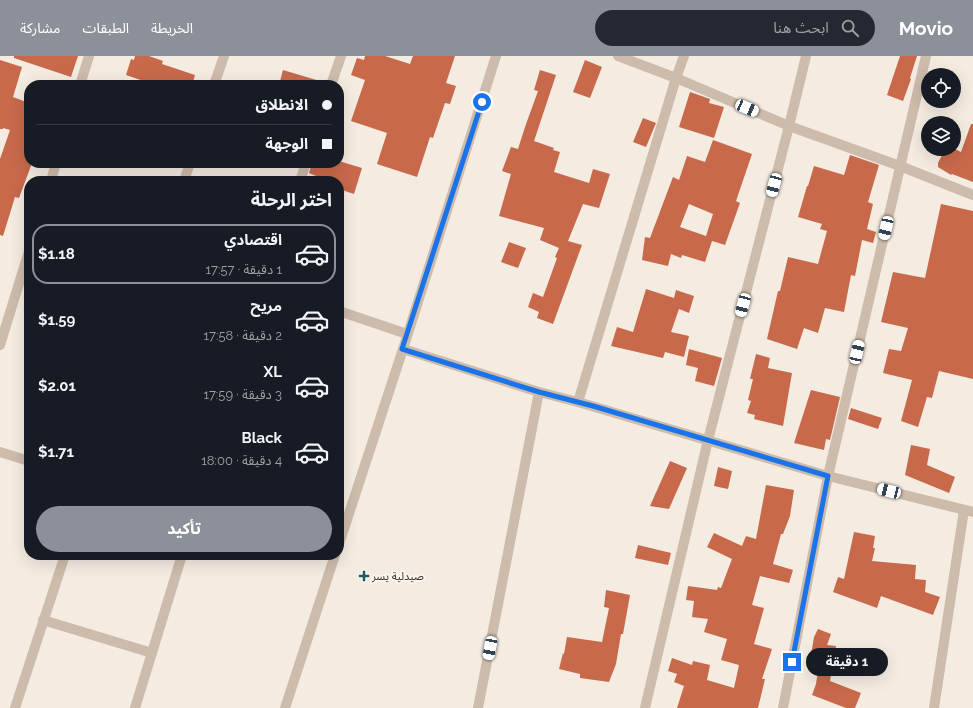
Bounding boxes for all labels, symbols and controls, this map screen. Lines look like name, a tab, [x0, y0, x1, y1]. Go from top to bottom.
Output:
search box	[595, 10, 875, 46]
icon: search	[839, 17, 861, 39]
text: Movio	[899, 17, 953, 39]
text: ابحث هنا	[773, 19, 829, 37]
text: مشاركة	[20, 20, 60, 36]
text: الطبقات	[82, 20, 129, 36]
text: الخريطة	[151, 20, 193, 36]
map controls	[921, 68, 961, 156]
button: locate	[921, 68, 961, 108]
route start	[473, 93, 491, 111]
text: الانطلاق	[256, 96, 308, 114]
car	[734, 98, 760, 118]
button: layers	[921, 116, 961, 156]
text: الوجهة	[265, 135, 308, 153]
car	[765, 172, 783, 198]
text: اختر الرحلة	[251, 189, 332, 210]
car	[877, 215, 895, 241]
text: اقتصادي	[224, 231, 282, 249]
icon: car	[294, 236, 330, 272]
text: $1.18	[38, 245, 75, 263]
text: 1 دقيقة · 17:57	[205, 262, 282, 277]
car	[734, 292, 752, 318]
text: مريح	[250, 297, 282, 315]
icon: car	[294, 302, 330, 338]
text: $1.59	[38, 311, 75, 329]
text: 2 دقيقة · 17:58	[203, 328, 282, 343]
car	[848, 339, 866, 365]
text: XL	[264, 363, 282, 381]
icon: car	[294, 368, 330, 404]
text: $2.01	[38, 377, 76, 395]
text: 3 دقيقة · 17:59	[203, 387, 282, 402]
text: Black	[242, 429, 282, 447]
icon: car	[294, 434, 330, 470]
text: $1.71	[38, 443, 74, 461]
text: 4 دقيقة · 18:00	[201, 453, 282, 468]
car	[876, 482, 902, 500]
button: تأكيد	[36, 506, 332, 552]
place label: صيدلية يسر	[371, 570, 424, 583]
marker: صيدلية يسر	[359, 571, 369, 581]
car	[482, 635, 498, 661]
callout: 1 دقيقة	[806, 648, 888, 676]
route end	[783, 653, 801, 671]
text: 1 دقيقة	[826, 654, 868, 669]

